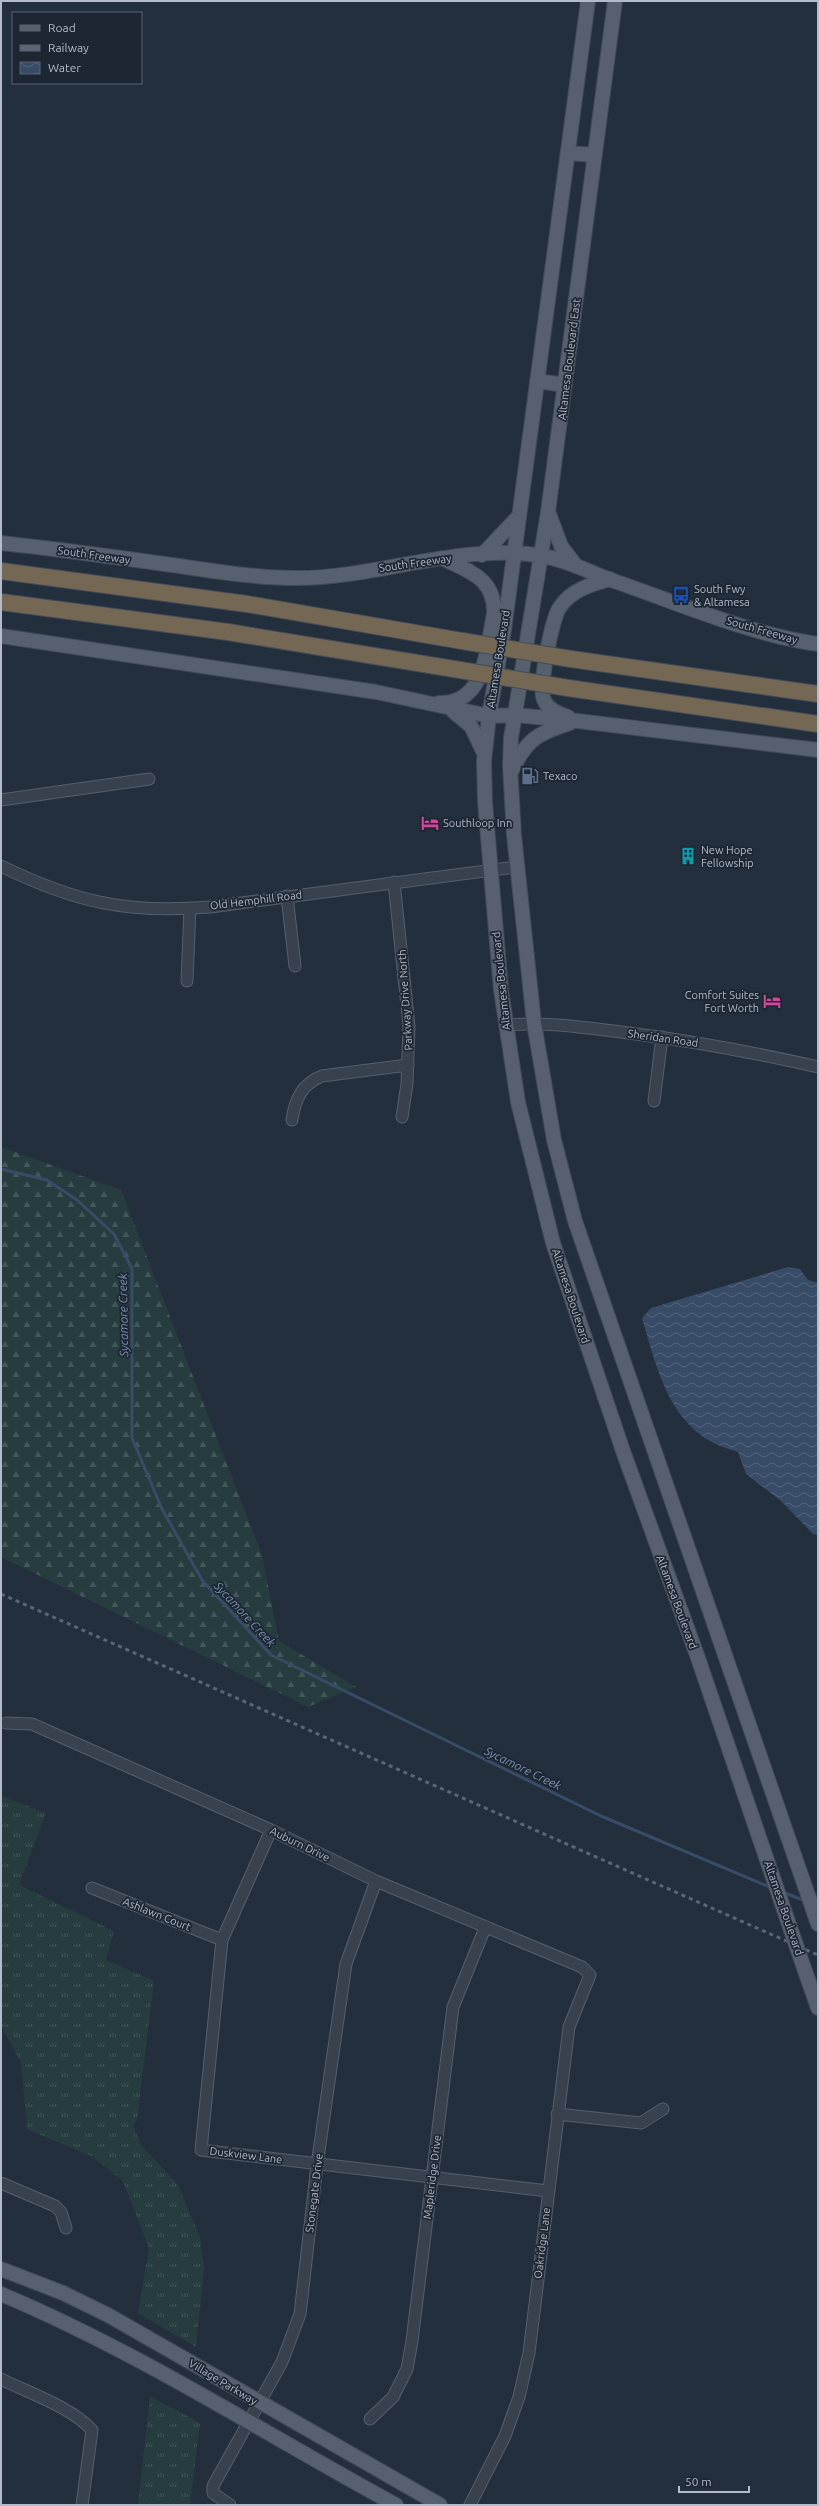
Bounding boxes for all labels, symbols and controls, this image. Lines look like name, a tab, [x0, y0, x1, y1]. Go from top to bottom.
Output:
legend	[12, 12, 142, 84]
text: Road	[48, 21, 76, 34]
text: Railway	[48, 41, 89, 54]
text: Water	[48, 61, 81, 74]
street label: Altamesa Boulevard East	[556, 297, 582, 420]
street label: South Freeway	[57, 544, 132, 566]
street label: South Freeway	[378, 552, 453, 574]
place label: South Fwy & Altamesa	[694, 583, 750, 608]
bus stop icon: South Fwy & Altamesa	[671, 585, 691, 605]
street label: Altamesa Boulevard	[484, 609, 512, 709]
street label: South Freeway	[725, 614, 799, 646]
fuel station icon: Texaco	[520, 766, 540, 786]
place label: Texaco	[543, 770, 577, 782]
hotel icon: Southloop Inn	[420, 813, 440, 833]
place label: Southloop Inn	[443, 817, 512, 829]
place label: New Hope Fellowship	[701, 844, 754, 869]
building icon: New Hope Fellowship	[678, 846, 698, 866]
street label: Old Hemphill Road	[209, 888, 303, 912]
street label: Altamesa Boulevard	[490, 931, 512, 1031]
street label: Parkway Drive North	[395, 949, 415, 1051]
place label: Comfort Suites Fort Worth	[685, 989, 759, 1014]
hotel icon: Comfort Suites Fort Worth	[762, 991, 782, 1011]
street label: Sheridan Road	[627, 1027, 699, 1049]
street label: Altamesa Boulevard	[550, 1247, 592, 1345]
water label: Sycamore Creek	[116, 1272, 130, 1358]
street label: Altamesa Boulevard	[654, 1554, 700, 1650]
water label: Sycamore Creek	[211, 1578, 279, 1650]
water label: Sycamore Creek	[482, 1743, 564, 1793]
street label: Auburn Drive	[268, 1824, 332, 1864]
street label: Altamesa Boulevard	[762, 1859, 806, 1957]
street label: Ashlawn Court	[121, 1895, 193, 1933]
street label: Mapleridge Drive	[421, 2134, 443, 2220]
street label: Duskview Lane	[209, 2145, 283, 2165]
street label: Stonegate Drive	[303, 2153, 325, 2233]
street label: Oakridge Lane	[532, 2207, 552, 2279]
street label: Village Parkway	[187, 2357, 260, 2408]
scale bar	[679, 2468, 749, 2494]
text: 50 m	[685, 2475, 712, 2488]

